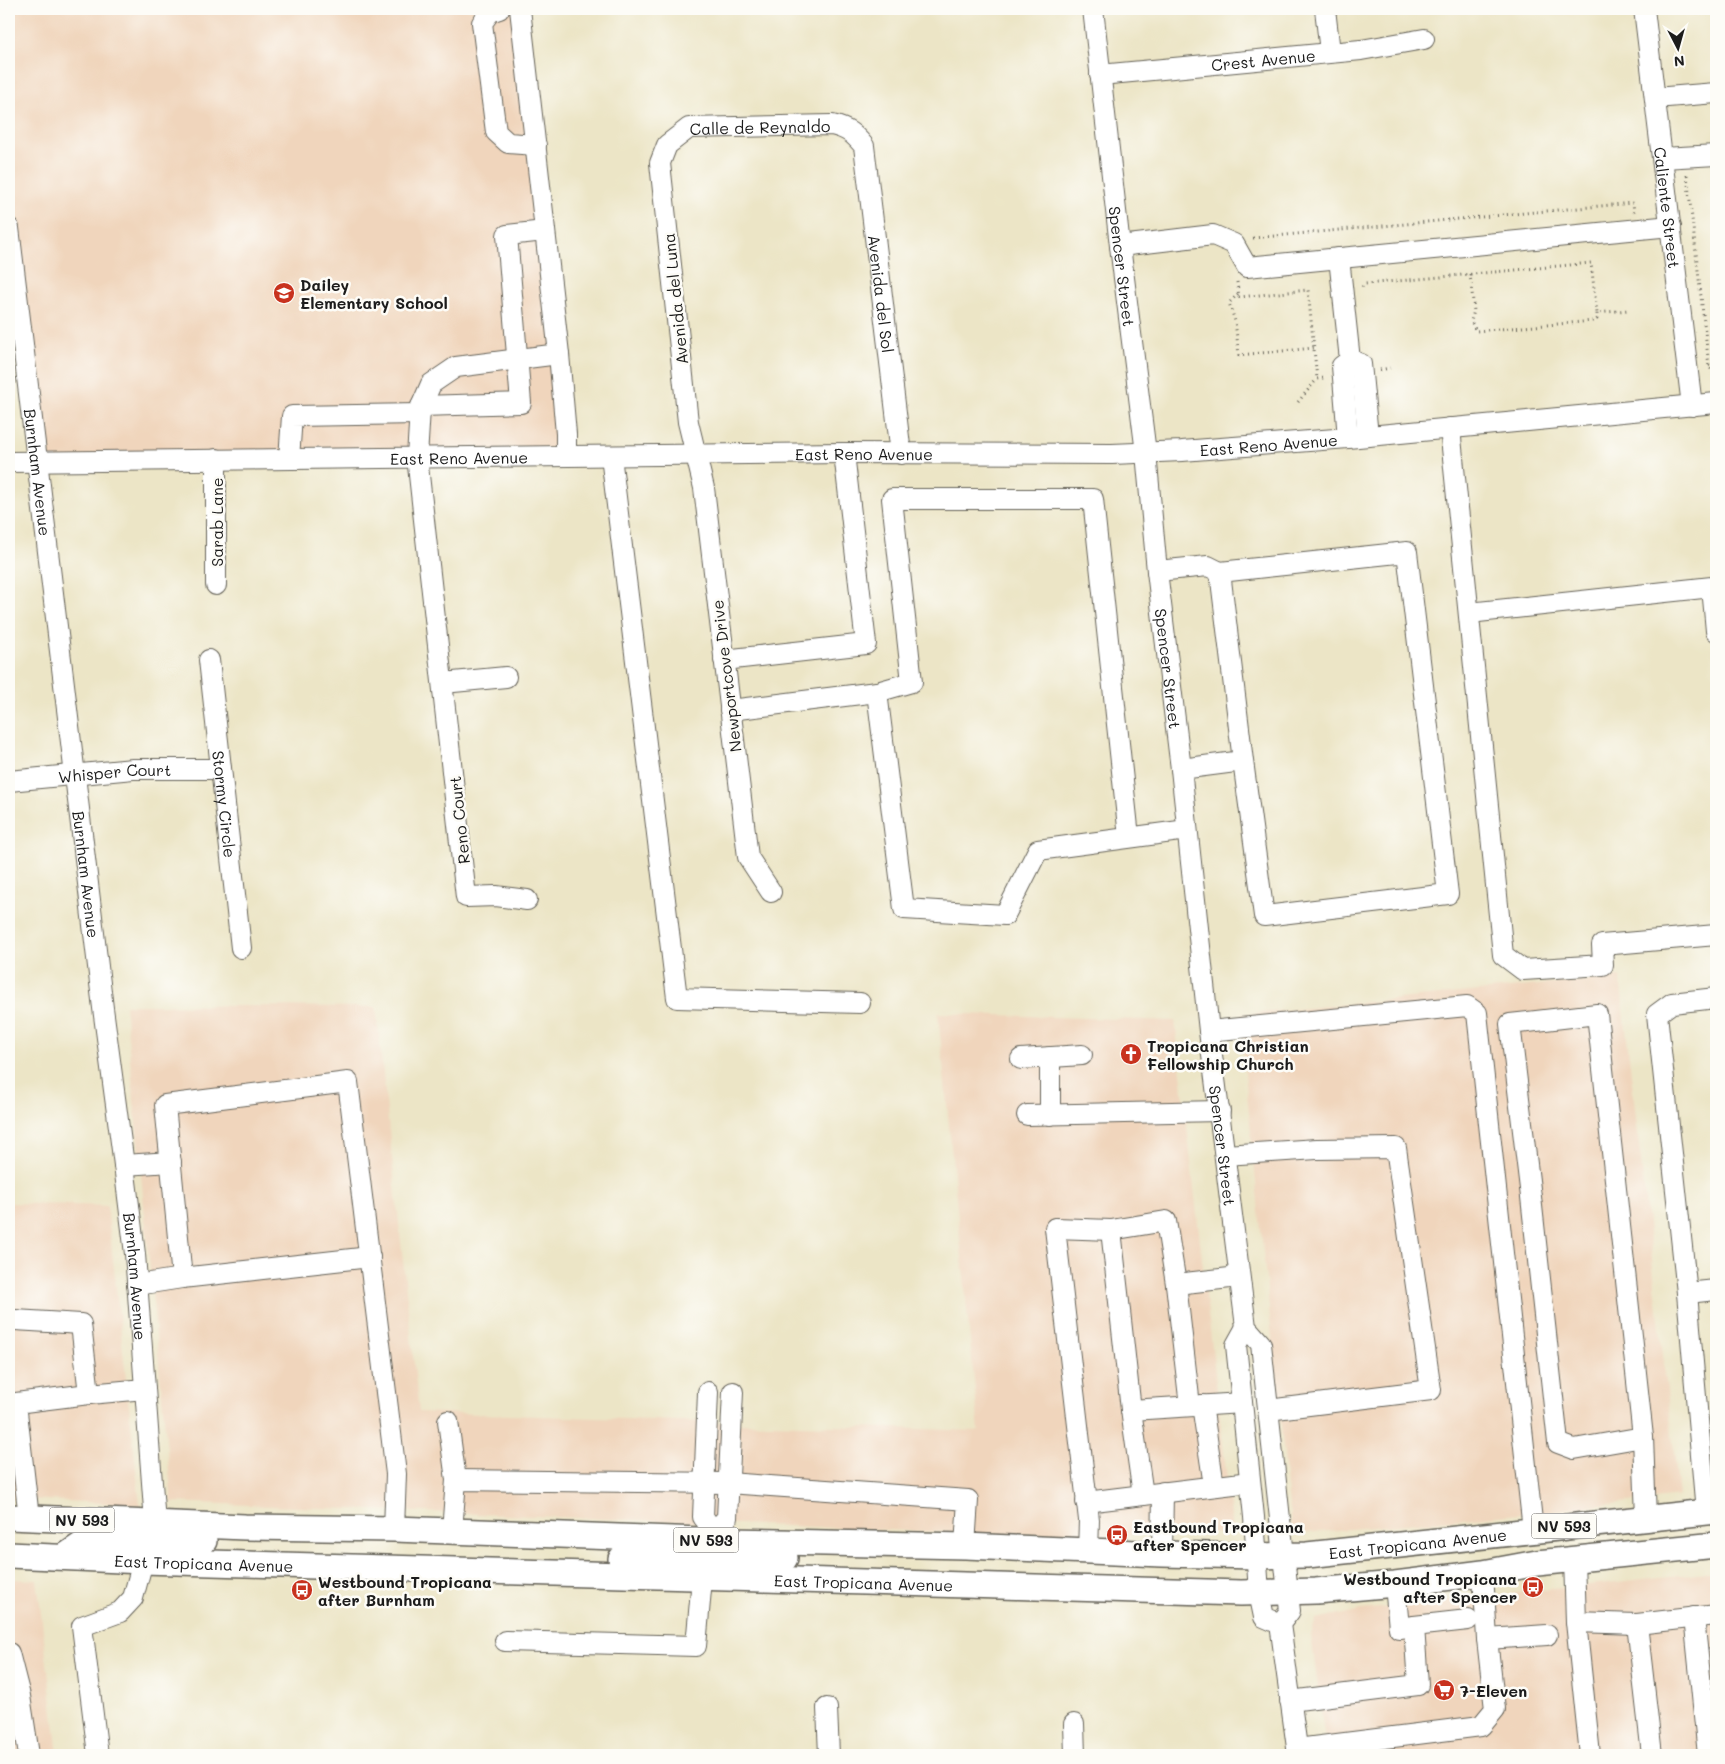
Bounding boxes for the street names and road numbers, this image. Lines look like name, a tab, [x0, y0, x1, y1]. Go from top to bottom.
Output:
street label: Crest Avenue	[1210, 44, 1316, 75]
street label: Calle de Reynaldo	[689, 115, 831, 138]
street label: Caliente Street	[1650, 146, 1686, 269]
street label: Spencer Street	[1105, 205, 1141, 328]
street label: Avenida del Luna	[658, 232, 692, 366]
street label: Avenida del Sol	[864, 234, 899, 354]
street label: Burnham Avenue	[20, 407, 57, 537]
street label: East Reno Avenue	[1199, 428, 1338, 460]
street label: East Reno Avenue	[795, 442, 933, 464]
street label: East Reno Avenue	[390, 446, 528, 468]
street label: Sarab Lane	[206, 477, 227, 567]
street label: Newportcove Drive	[706, 599, 746, 753]
street label: Spencer Street	[1151, 607, 1187, 730]
street label: Stormy Circle	[209, 749, 241, 859]
street label: Whisper Court	[57, 758, 171, 787]
street label: Reno Court	[444, 775, 474, 865]
street label: Burnham Avenue	[69, 810, 105, 939]
street label: Spencer Street	[1205, 1084, 1241, 1207]
street label: Burnham Avenue	[119, 1211, 152, 1341]
road number: NV 593	[49, 1508, 114, 1532]
road number: NV 593	[1532, 1514, 1596, 1538]
street label: East Tropicana Avenue	[1328, 1523, 1508, 1563]
road number: NV 593	[674, 1528, 738, 1552]
street label: East Tropicana Avenue	[114, 1549, 294, 1576]
street label: East Tropicana Avenue	[774, 1569, 953, 1595]

